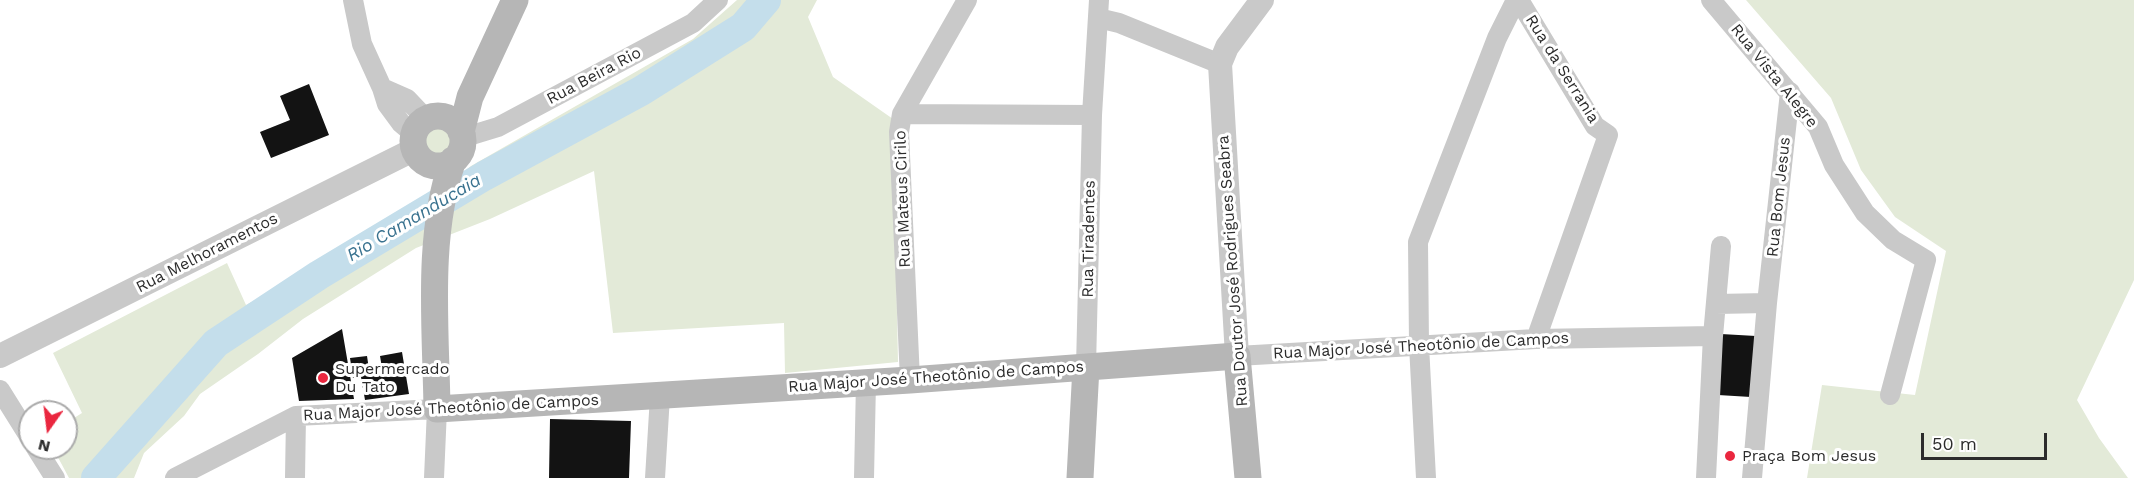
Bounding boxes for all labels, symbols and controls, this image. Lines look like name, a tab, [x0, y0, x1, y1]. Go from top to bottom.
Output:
street label: Rua da Serrania	[1521, 11, 1603, 127]
street label: Rua Vista Alegre	[1726, 20, 1822, 132]
street label: Rua Beira Rio	[544, 43, 644, 109]
street label: Rua Mateus Cirilo	[891, 130, 915, 268]
street label: Rua Doutor José Rodrigues Seabra	[1214, 135, 1252, 407]
street label: Rua Bom Jesus	[1763, 136, 1795, 258]
water label: Rio Camanducaia	[343, 169, 485, 267]
street label: Rua Tiradentes	[1078, 180, 1100, 298]
street label: Rua Melhoramentos	[133, 209, 281, 297]
street label: Rua Major José Theotônio de Campos	[1272, 329, 1570, 363]
street label: Rua Major José Theotônio de Campos	[787, 357, 1085, 397]
place label: Supermercado Du Tato	[335, 359, 449, 397]
marker: Supermercado Du Tato	[316, 371, 330, 385]
street label: Rua Major José Theotônio de Campos	[302, 391, 600, 425]
north arrow	[18, 400, 78, 460]
scale bar	[1924, 421, 2050, 459]
text: 50 m	[1932, 433, 1977, 454]
text: N	[36, 435, 52, 457]
place label: Praça Bom Jesus	[1742, 446, 1876, 466]
marker: Praça Bom Jesus	[1723, 449, 1737, 463]

